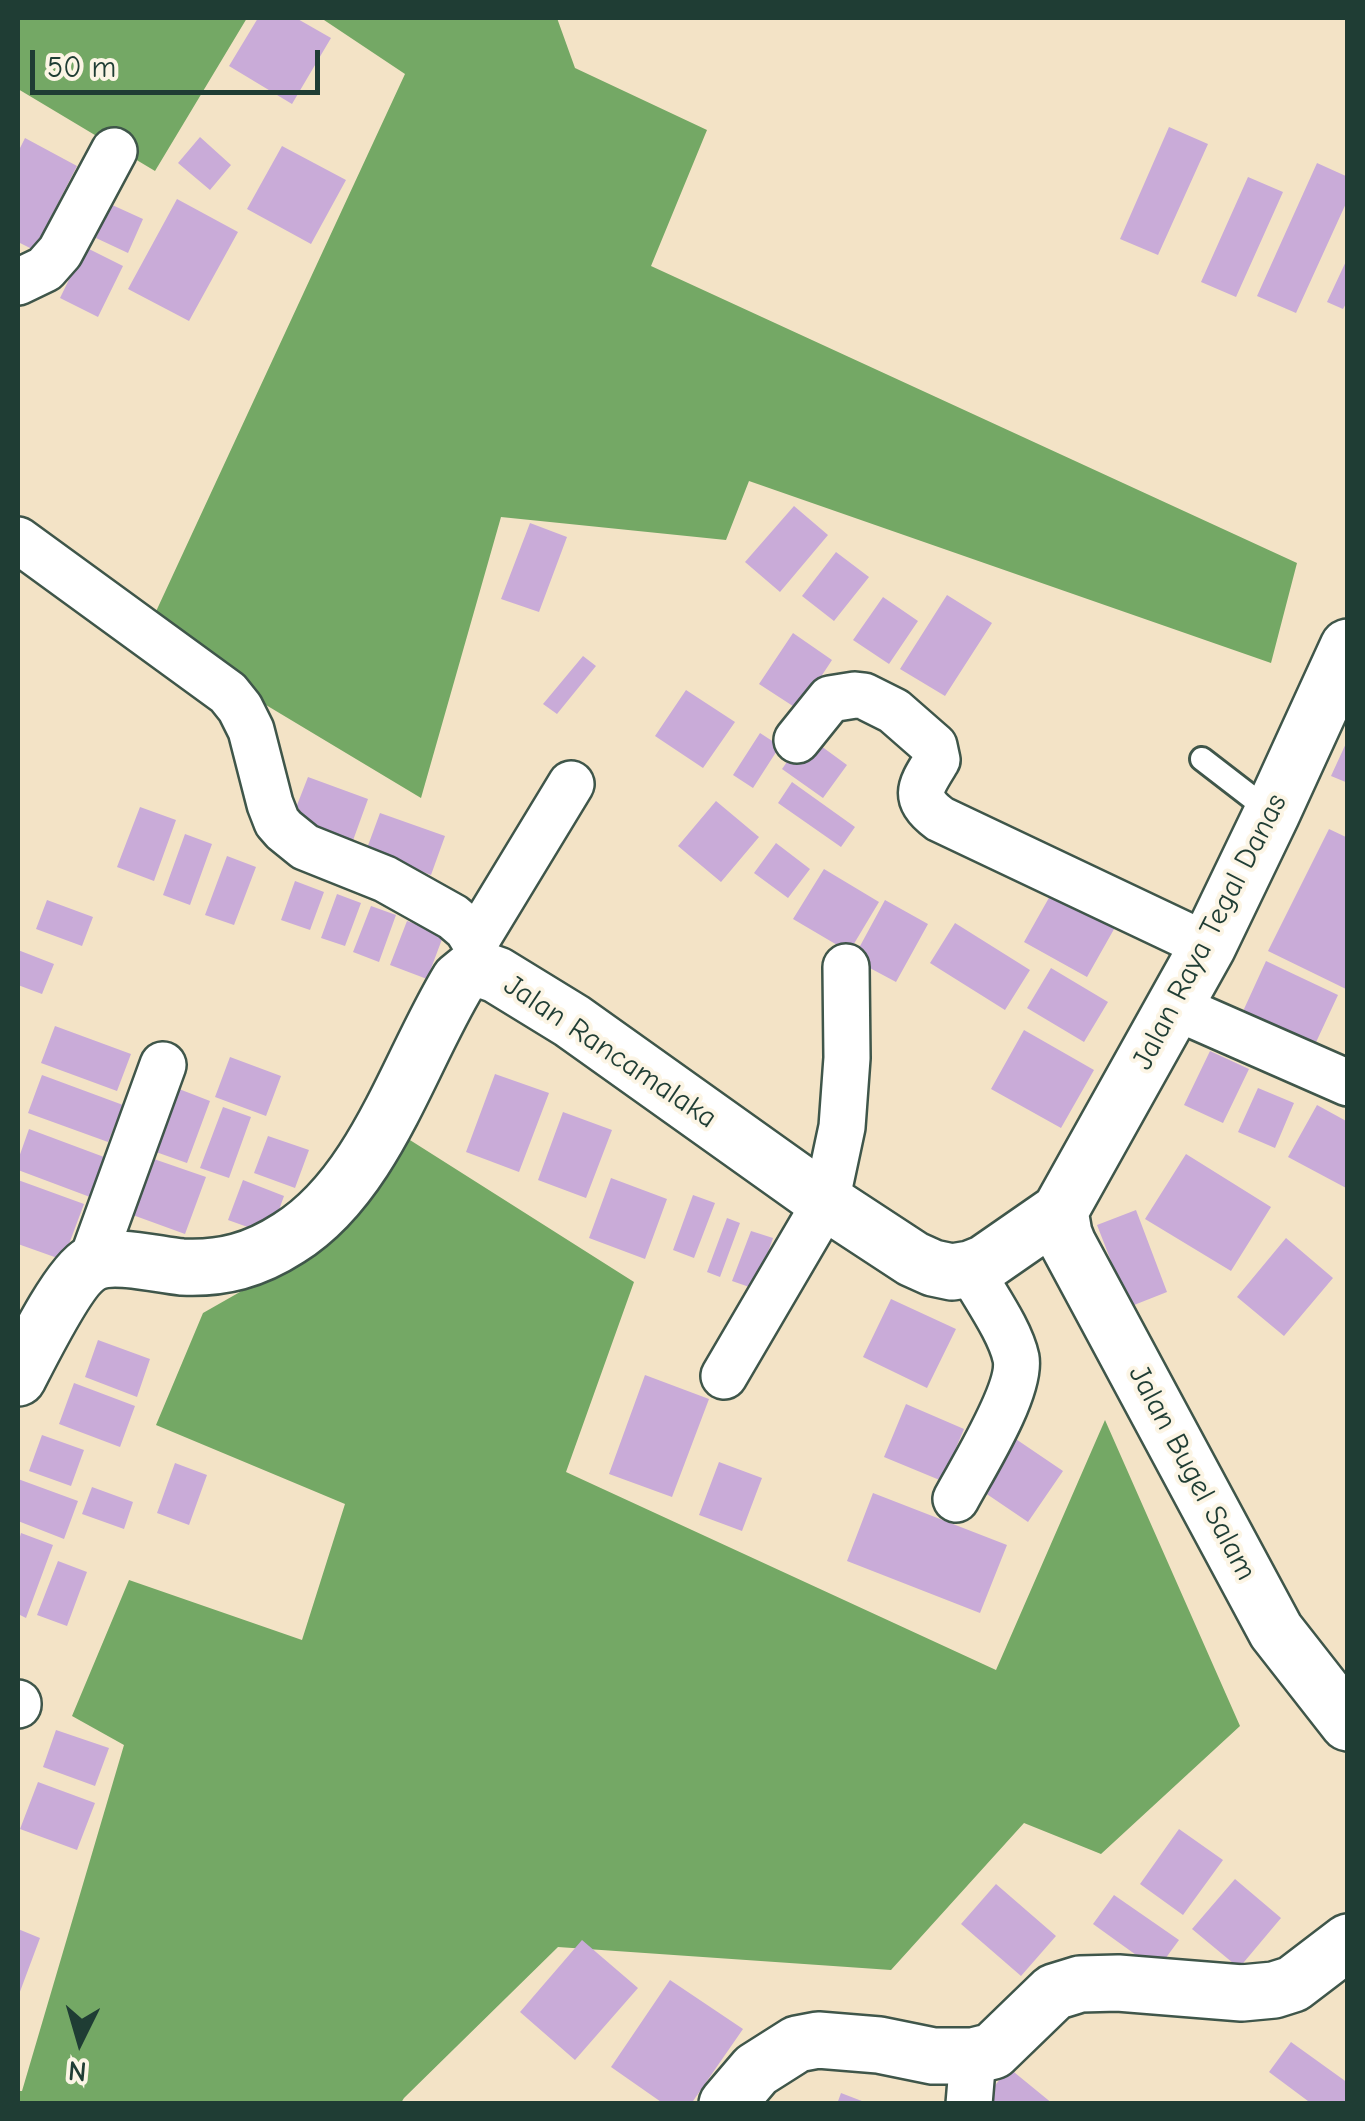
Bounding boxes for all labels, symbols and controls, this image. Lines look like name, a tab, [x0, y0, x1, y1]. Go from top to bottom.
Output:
scale bar	[35, 30, 325, 92]
text: 50 m	[47, 50, 116, 85]
street label: Jalan Raya Tegal Danas	[1125, 788, 1295, 1076]
street label: Jalan Rancamalaka	[497, 967, 723, 1137]
street label: Jalan Bugel Salam	[1120, 1359, 1264, 1587]
north arrow	[30, 1991, 130, 2091]
text: N	[67, 2054, 88, 2088]

